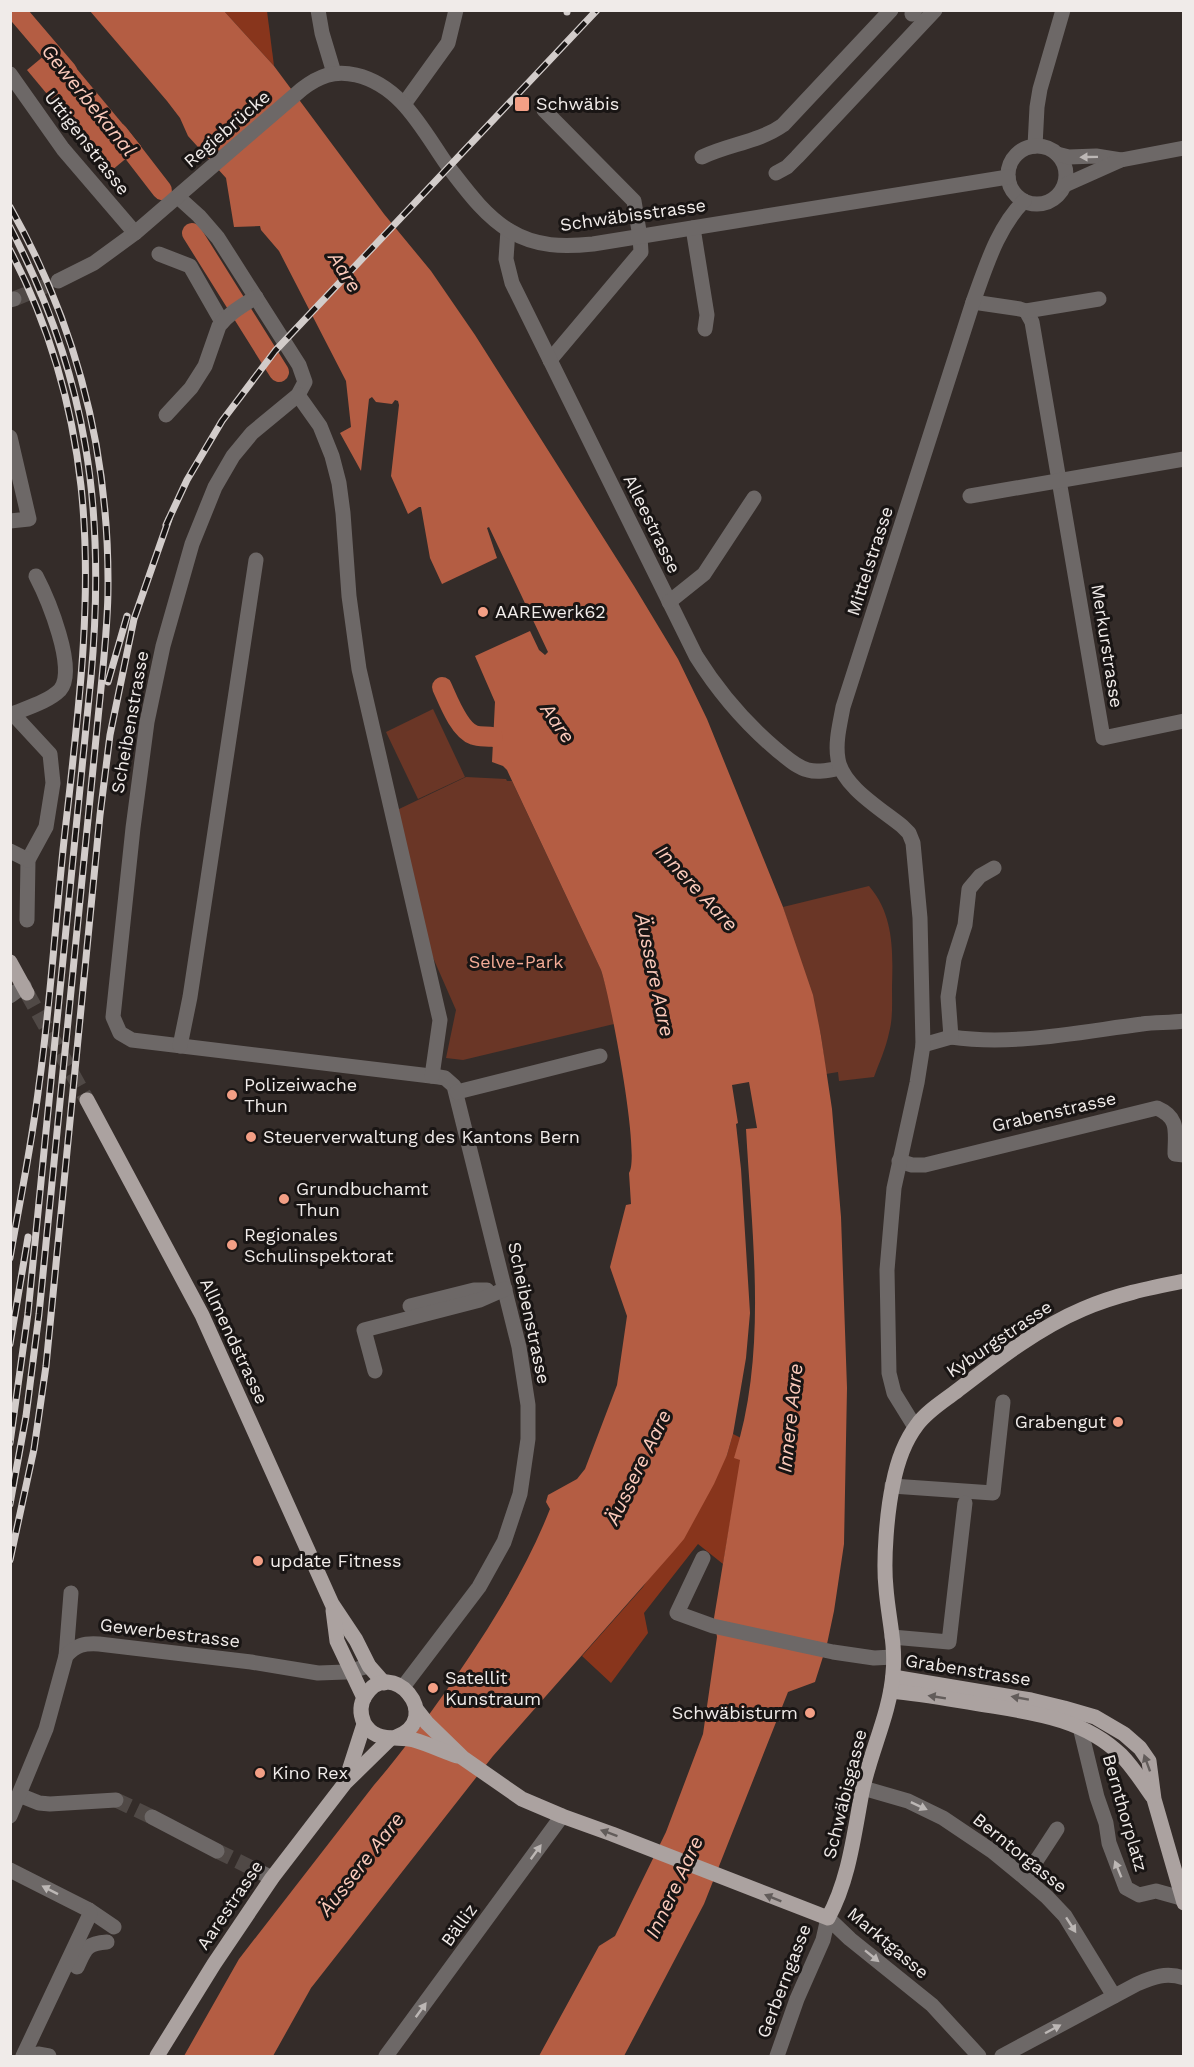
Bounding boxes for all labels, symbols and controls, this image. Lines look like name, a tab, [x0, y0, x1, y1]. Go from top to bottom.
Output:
water label: Gewerbekanal	[37, 39, 141, 161]
street label: Uttigenstrasse	[40, 86, 135, 199]
street label: Regiebrücke	[179, 86, 274, 172]
place label: Schwäbis	[536, 93, 619, 114]
marker: Schwäbis	[513, 95, 531, 113]
one-way arrow	[1079, 152, 1098, 161]
street label: Schwäbisstrasse	[559, 194, 707, 235]
water label: Aare	[323, 246, 367, 297]
street label: Alleestrasse	[619, 471, 685, 577]
street label: Mittelstrasse	[842, 504, 897, 618]
street label: Merkurstrasse	[1087, 583, 1128, 709]
place label: AAREwerk62	[495, 601, 606, 622]
marker: AAREwerk62	[476, 605, 490, 619]
street label: Scheibenstrasse	[107, 649, 152, 795]
water label: Aare	[535, 697, 580, 748]
water label: Innere Aare	[651, 840, 743, 936]
water label: Äussere Aare	[630, 910, 680, 1039]
park label: Selve-Park	[469, 951, 563, 972]
place label: Polizeiwache Thun	[244, 1074, 357, 1116]
street label: Grabenstrasse	[990, 1087, 1118, 1136]
marker: Polizeiwache Thun	[225, 1088, 239, 1102]
place label: Steuerverwaltung des Kantons Bern	[263, 1126, 580, 1147]
marker: Steuerverwaltung des Kantons Bern	[244, 1130, 258, 1144]
place label: Grundbuchamt Thun	[296, 1178, 429, 1220]
marker: Grundbuchamt Thun	[277, 1192, 291, 1206]
place label: Regionales Schulinspektorat	[244, 1224, 394, 1266]
marker: Regionales Schulinspektorat	[225, 1238, 239, 1252]
street label: Scheibenstrasse	[504, 1240, 555, 1386]
street label: Allmendstrasse	[196, 1274, 273, 1407]
street label: Kyburgstrasse	[942, 1296, 1055, 1382]
water label: Innere Aare	[772, 1362, 808, 1474]
water label: Äussere Aare	[599, 1406, 676, 1529]
place label: Grabengut	[1015, 1411, 1106, 1432]
marker: Grabengut	[1111, 1415, 1125, 1429]
place label: update Fitness	[270, 1550, 401, 1571]
marker: update Fitness	[251, 1554, 265, 1568]
street label: Gewerbestrasse	[99, 1613, 241, 1652]
street label: Grabenstrasse	[904, 1649, 1032, 1690]
place label: Satellit Kunstraum	[445, 1667, 541, 1709]
marker: Satellit Kunstraum	[426, 1681, 440, 1695]
one-way arrow	[927, 1692, 946, 1701]
one-way arrow	[1010, 1693, 1029, 1702]
place label: Schwäbisturm	[672, 1702, 798, 1723]
marker: Schwäbisturm	[803, 1706, 817, 1720]
street label: Schwäbisgasse	[818, 1727, 871, 1861]
street label: Bernthorplatz	[1099, 1752, 1152, 1874]
one-way arrow	[1141, 1753, 1151, 1771]
place label: Kino Rex	[272, 1762, 348, 1783]
marker: Kino Rex	[253, 1766, 267, 1780]
one-way arrow	[910, 1801, 927, 1810]
water label: Äussere Aare	[312, 1807, 409, 1921]
street label: Berntorgasse	[969, 1808, 1072, 1897]
one-way arrow	[600, 1827, 618, 1837]
water label: Innere Aare	[640, 1832, 708, 1942]
one-way arrow	[530, 1845, 542, 1861]
street label: Aarestrasse	[192, 1856, 267, 1953]
one-way arrow	[1113, 1860, 1122, 1878]
one-way arrow	[41, 1885, 58, 1895]
one-way arrow	[764, 1893, 782, 1902]
street label: Bälliz	[436, 1899, 481, 1950]
street label: Marktgasse	[843, 1903, 933, 1983]
one-way arrow	[1065, 1917, 1076, 1933]
street label: Gerberngasse	[752, 1921, 815, 2041]
one-way arrow	[864, 1950, 880, 1963]
one-way arrow	[415, 2002, 427, 2018]
one-way arrow	[1045, 2024, 1062, 2034]

